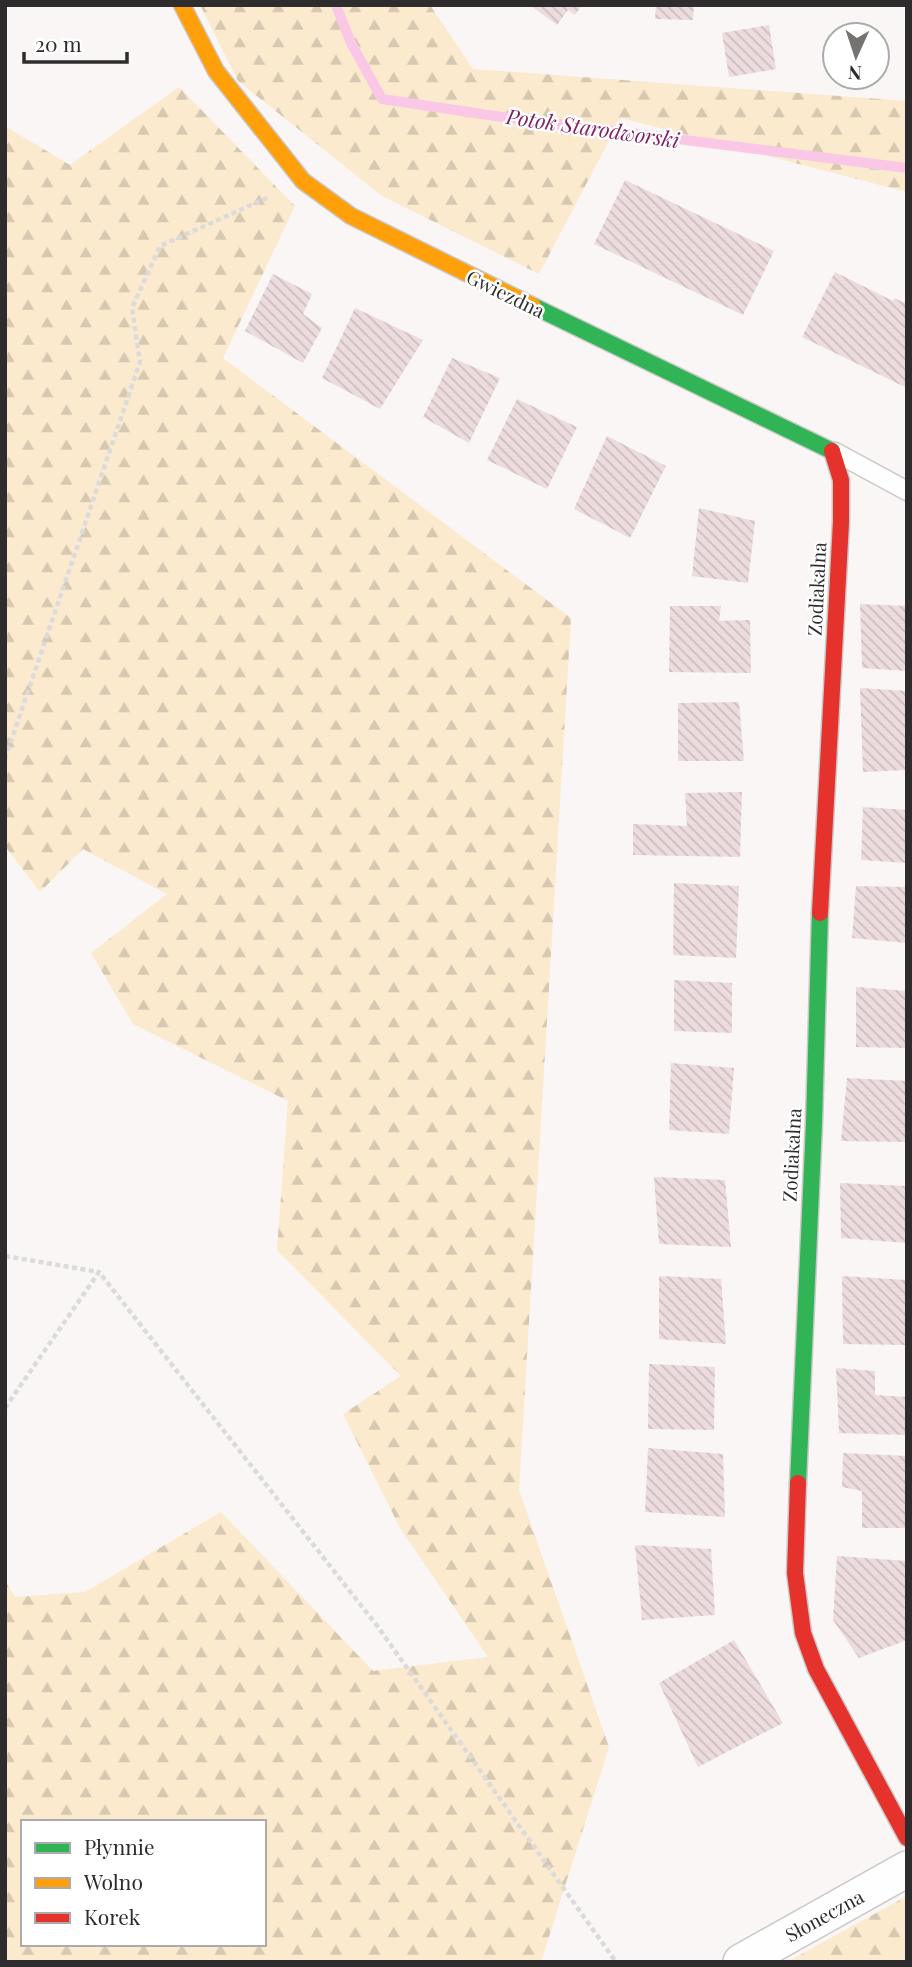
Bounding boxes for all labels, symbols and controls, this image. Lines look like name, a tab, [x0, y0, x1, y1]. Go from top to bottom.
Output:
scale bar	[24, 21, 128, 65]
north arrow	[821, 21, 891, 91]
text: 20 m	[35, 29, 82, 57]
text: N	[847, 61, 863, 87]
water label: Potok Starodworski	[504, 101, 682, 153]
street label: Gwiezdna	[463, 263, 550, 323]
street label: Zodiakalna	[801, 541, 831, 636]
street label: Zodiakalna	[776, 1107, 806, 1202]
legend	[21, 1820, 266, 1946]
text: Płynnie	[84, 1832, 155, 1860]
text: Wolno	[83, 1867, 143, 1895]
street label: Słoneczna	[780, 1883, 868, 1947]
text: Korek	[84, 1902, 141, 1930]

